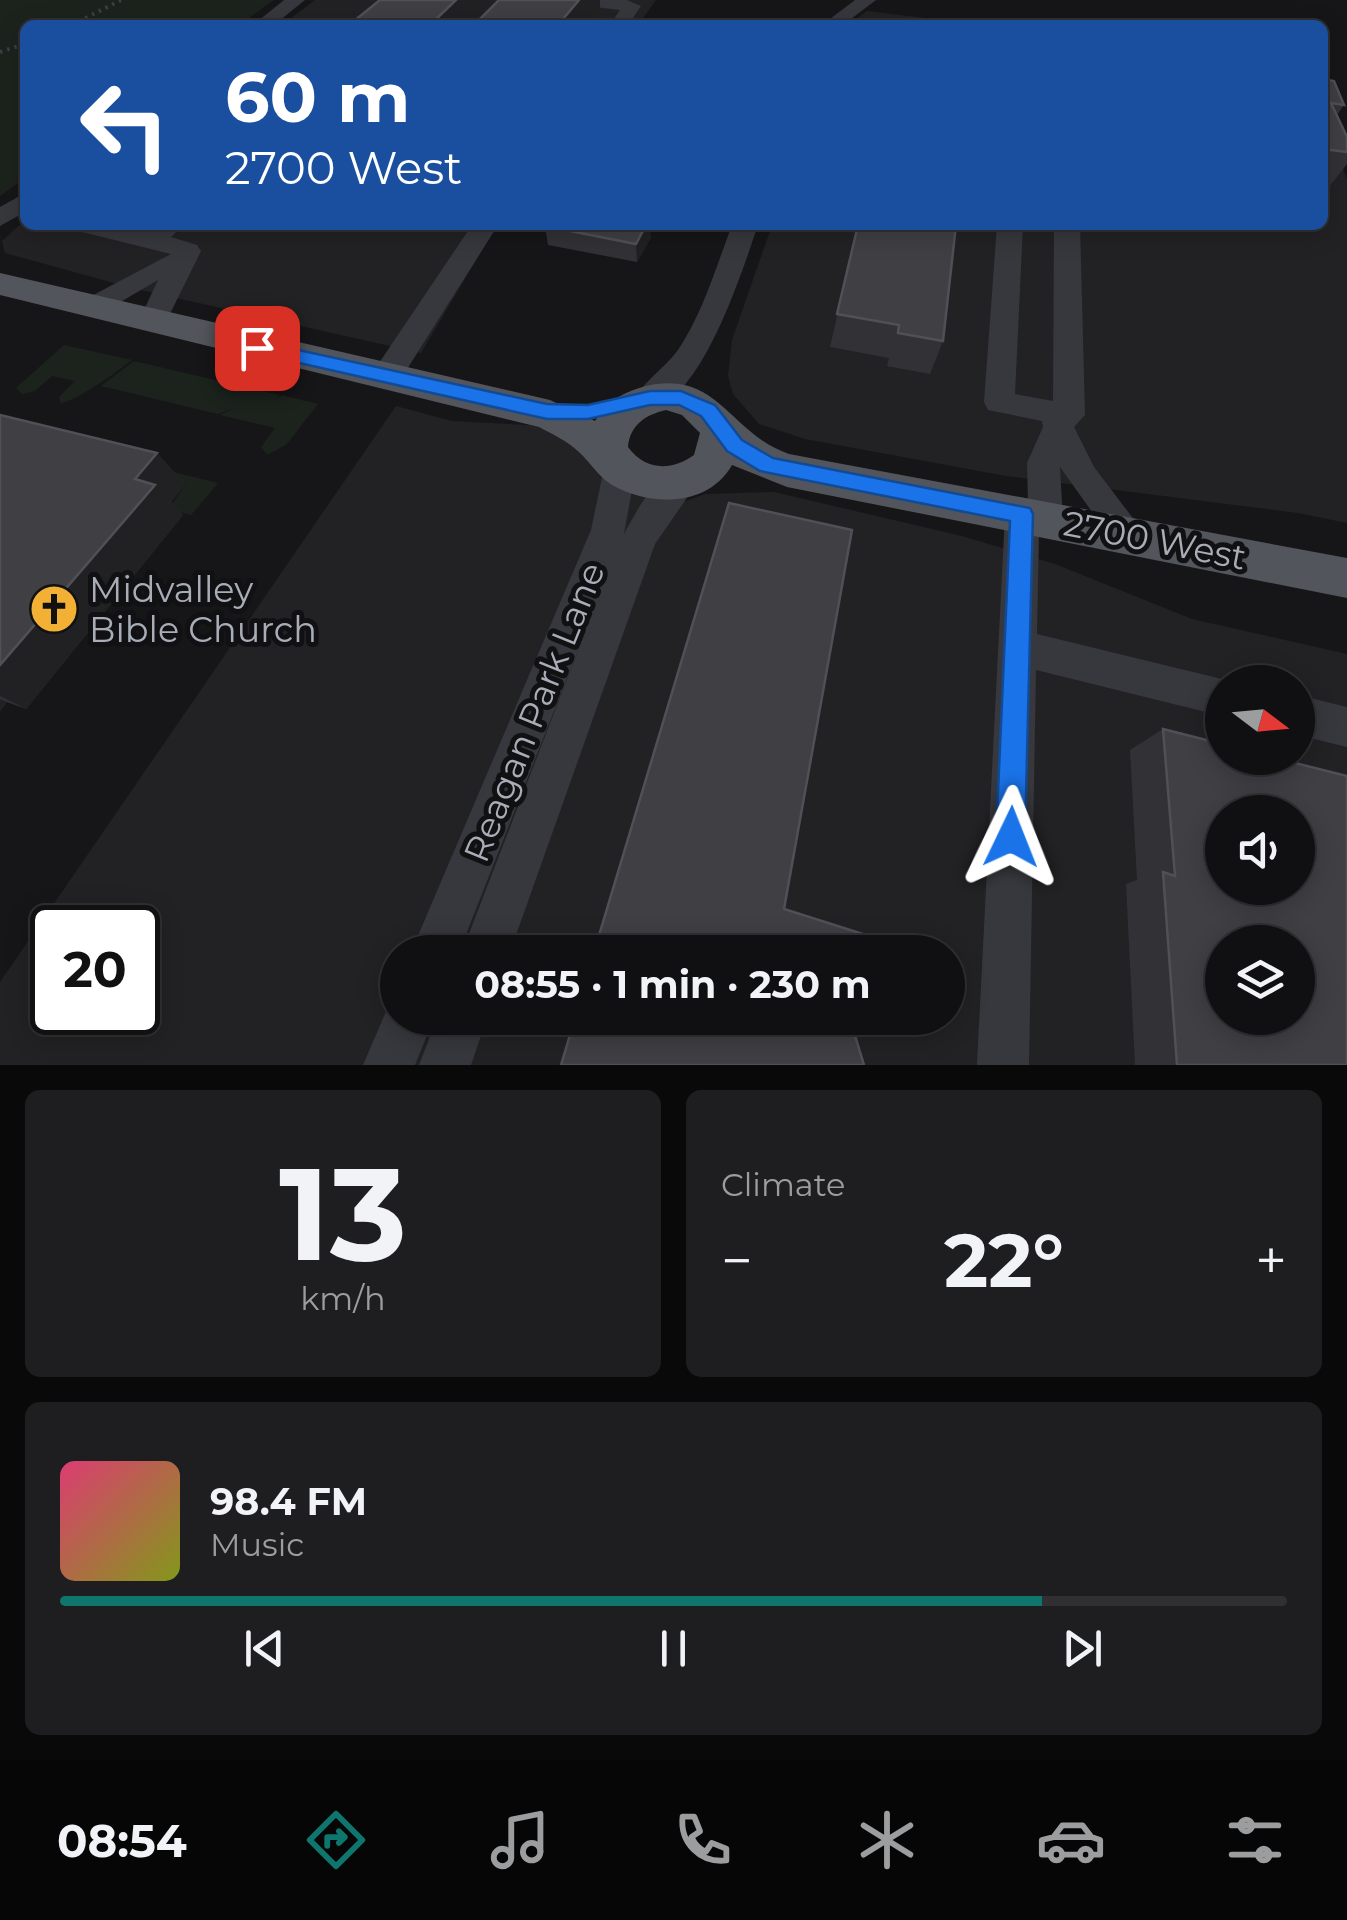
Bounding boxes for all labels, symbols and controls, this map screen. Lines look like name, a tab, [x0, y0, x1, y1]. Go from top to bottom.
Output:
text: 60 m	[225, 54, 410, 140]
icon: left	[60, 60, 190, 190]
text: 2700 West	[225, 140, 462, 195]
pin	[215, 306, 300, 391]
icon: arrive	[230, 321, 285, 376]
street label: 2700 West	[1060, 501, 1250, 579]
street label: Reagan Park Lane	[454, 556, 614, 868]
place label: Midvalley Bible Church	[89, 568, 317, 651]
church icon: Midvalley Bible Church	[28, 583, 80, 635]
north arrow	[1205, 665, 1315, 775]
map controls	[1205, 665, 1315, 1035]
position arrow	[959, 785, 1063, 889]
button: sound	[1205, 795, 1315, 905]
speed limit sign: 20	[30, 905, 160, 1035]
button: layers	[1205, 925, 1315, 1035]
text: 08:55 · 1 min · 230 m	[474, 961, 871, 1008]
text: 13	[279, 1134, 407, 1293]
text: Climate	[721, 1165, 845, 1204]
text: 22°	[944, 1214, 1064, 1306]
text: −	[721, 1227, 753, 1294]
text: +	[1255, 1227, 1287, 1294]
text: km/h	[300, 1279, 386, 1318]
text: 98.4 FM	[210, 1478, 367, 1525]
text: Music	[210, 1525, 304, 1564]
icon: previous	[237, 1621, 292, 1676]
icon: pause	[646, 1621, 701, 1676]
icon: next	[1055, 1621, 1110, 1676]
icon: directions	[301, 1805, 371, 1875]
icon: music	[485, 1805, 555, 1875]
icon: phone	[668, 1805, 738, 1875]
icon: climate	[852, 1805, 922, 1875]
icon: car	[1036, 1805, 1106, 1875]
icon: filters	[1220, 1805, 1290, 1875]
text: 08:54	[57, 1813, 187, 1868]

